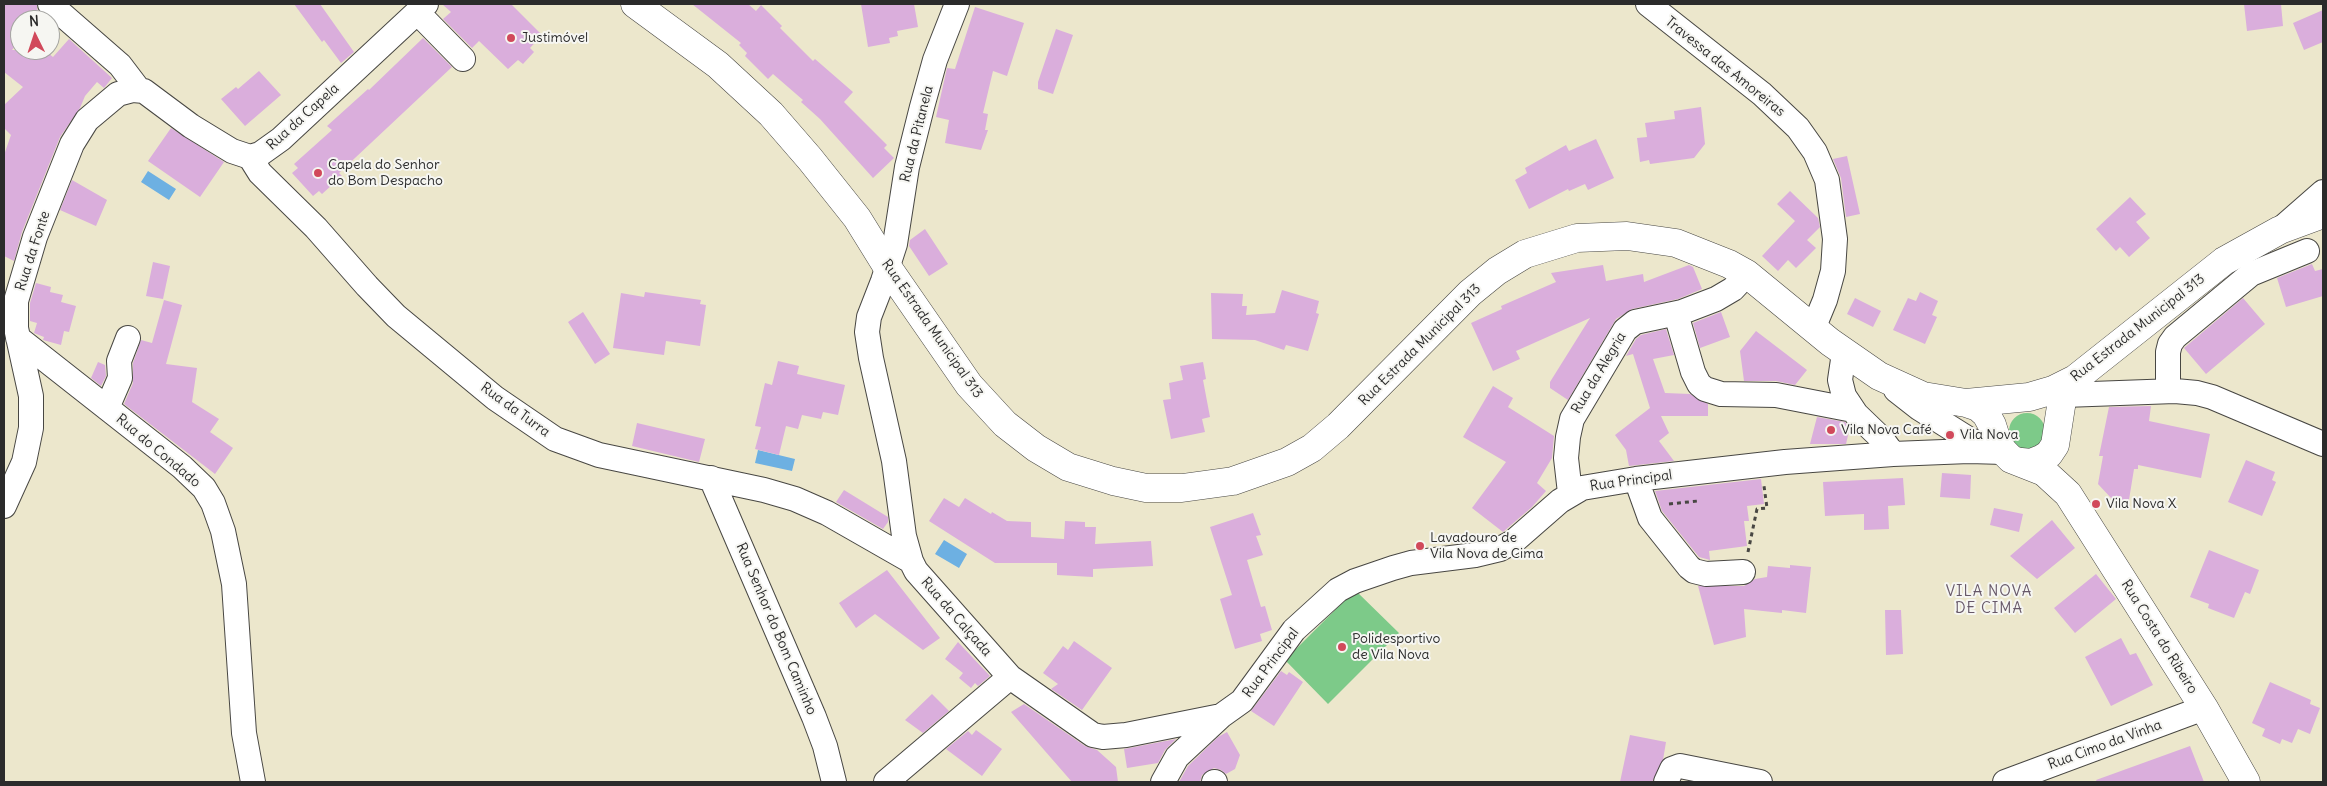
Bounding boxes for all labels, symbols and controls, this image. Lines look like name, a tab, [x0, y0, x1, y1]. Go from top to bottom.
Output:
north arrow	[10, 10, 60, 60]
text: N	[29, 12, 39, 30]
street label: Travessa das Amoreiras	[1662, 13, 1788, 121]
place label: Justimóvel	[521, 30, 588, 46]
marker: Justimóvel	[505, 32, 517, 44]
street label: Rua da Capela	[263, 80, 343, 154]
street label: Rua da Pitanela	[897, 84, 937, 184]
place label: Capela do Senhor do Bom Despacho	[328, 157, 443, 190]
marker: Capela do Senhor do Bom Despacho	[312, 167, 324, 179]
street label: Rua da Fonte	[12, 209, 54, 293]
street label: Rua Estrada Municipal 313	[878, 256, 986, 402]
street label: Rua Estrada Municipal 313	[2068, 270, 2208, 386]
street label: Rua Estrada Municipal 313	[1356, 281, 1484, 409]
street label: Rua da Alegria	[1568, 329, 1630, 417]
street label: Rua da Turra	[477, 379, 553, 441]
street label: Rua do Condado	[112, 411, 204, 491]
place label: Vila Nova Café	[1841, 422, 1932, 438]
marker: Vila Nova Café	[1825, 424, 1837, 436]
place label: Vila Nova	[1960, 427, 2018, 443]
marker: Vila Nova	[1944, 429, 1956, 441]
street label: Rua Principal	[1589, 467, 1673, 495]
place label: Vila Nova X	[2106, 496, 2177, 512]
marker: Vila Nova X	[2090, 498, 2102, 510]
place label: Lavadouro de Vila Nova de Cima	[1430, 530, 1543, 562]
street label: Rua Senhor do Bom Caminho	[732, 540, 820, 718]
marker: Lavadouro de Vila Nova de Cima	[1414, 540, 1426, 552]
street label: Rua da Calçada	[917, 574, 995, 660]
street label: Rua Costa do Ribeiro	[2117, 577, 2201, 697]
district label: VILA NOVA DE CIMA	[1945, 583, 2033, 618]
street label: Rua Principal	[1239, 625, 1303, 701]
place label: Polidesportivo de Vila Nova	[1352, 631, 1440, 664]
marker: Polidesportivo de Vila Nova	[1336, 641, 1348, 653]
street label: Rua Cimo da Vinha	[2046, 717, 2164, 773]

